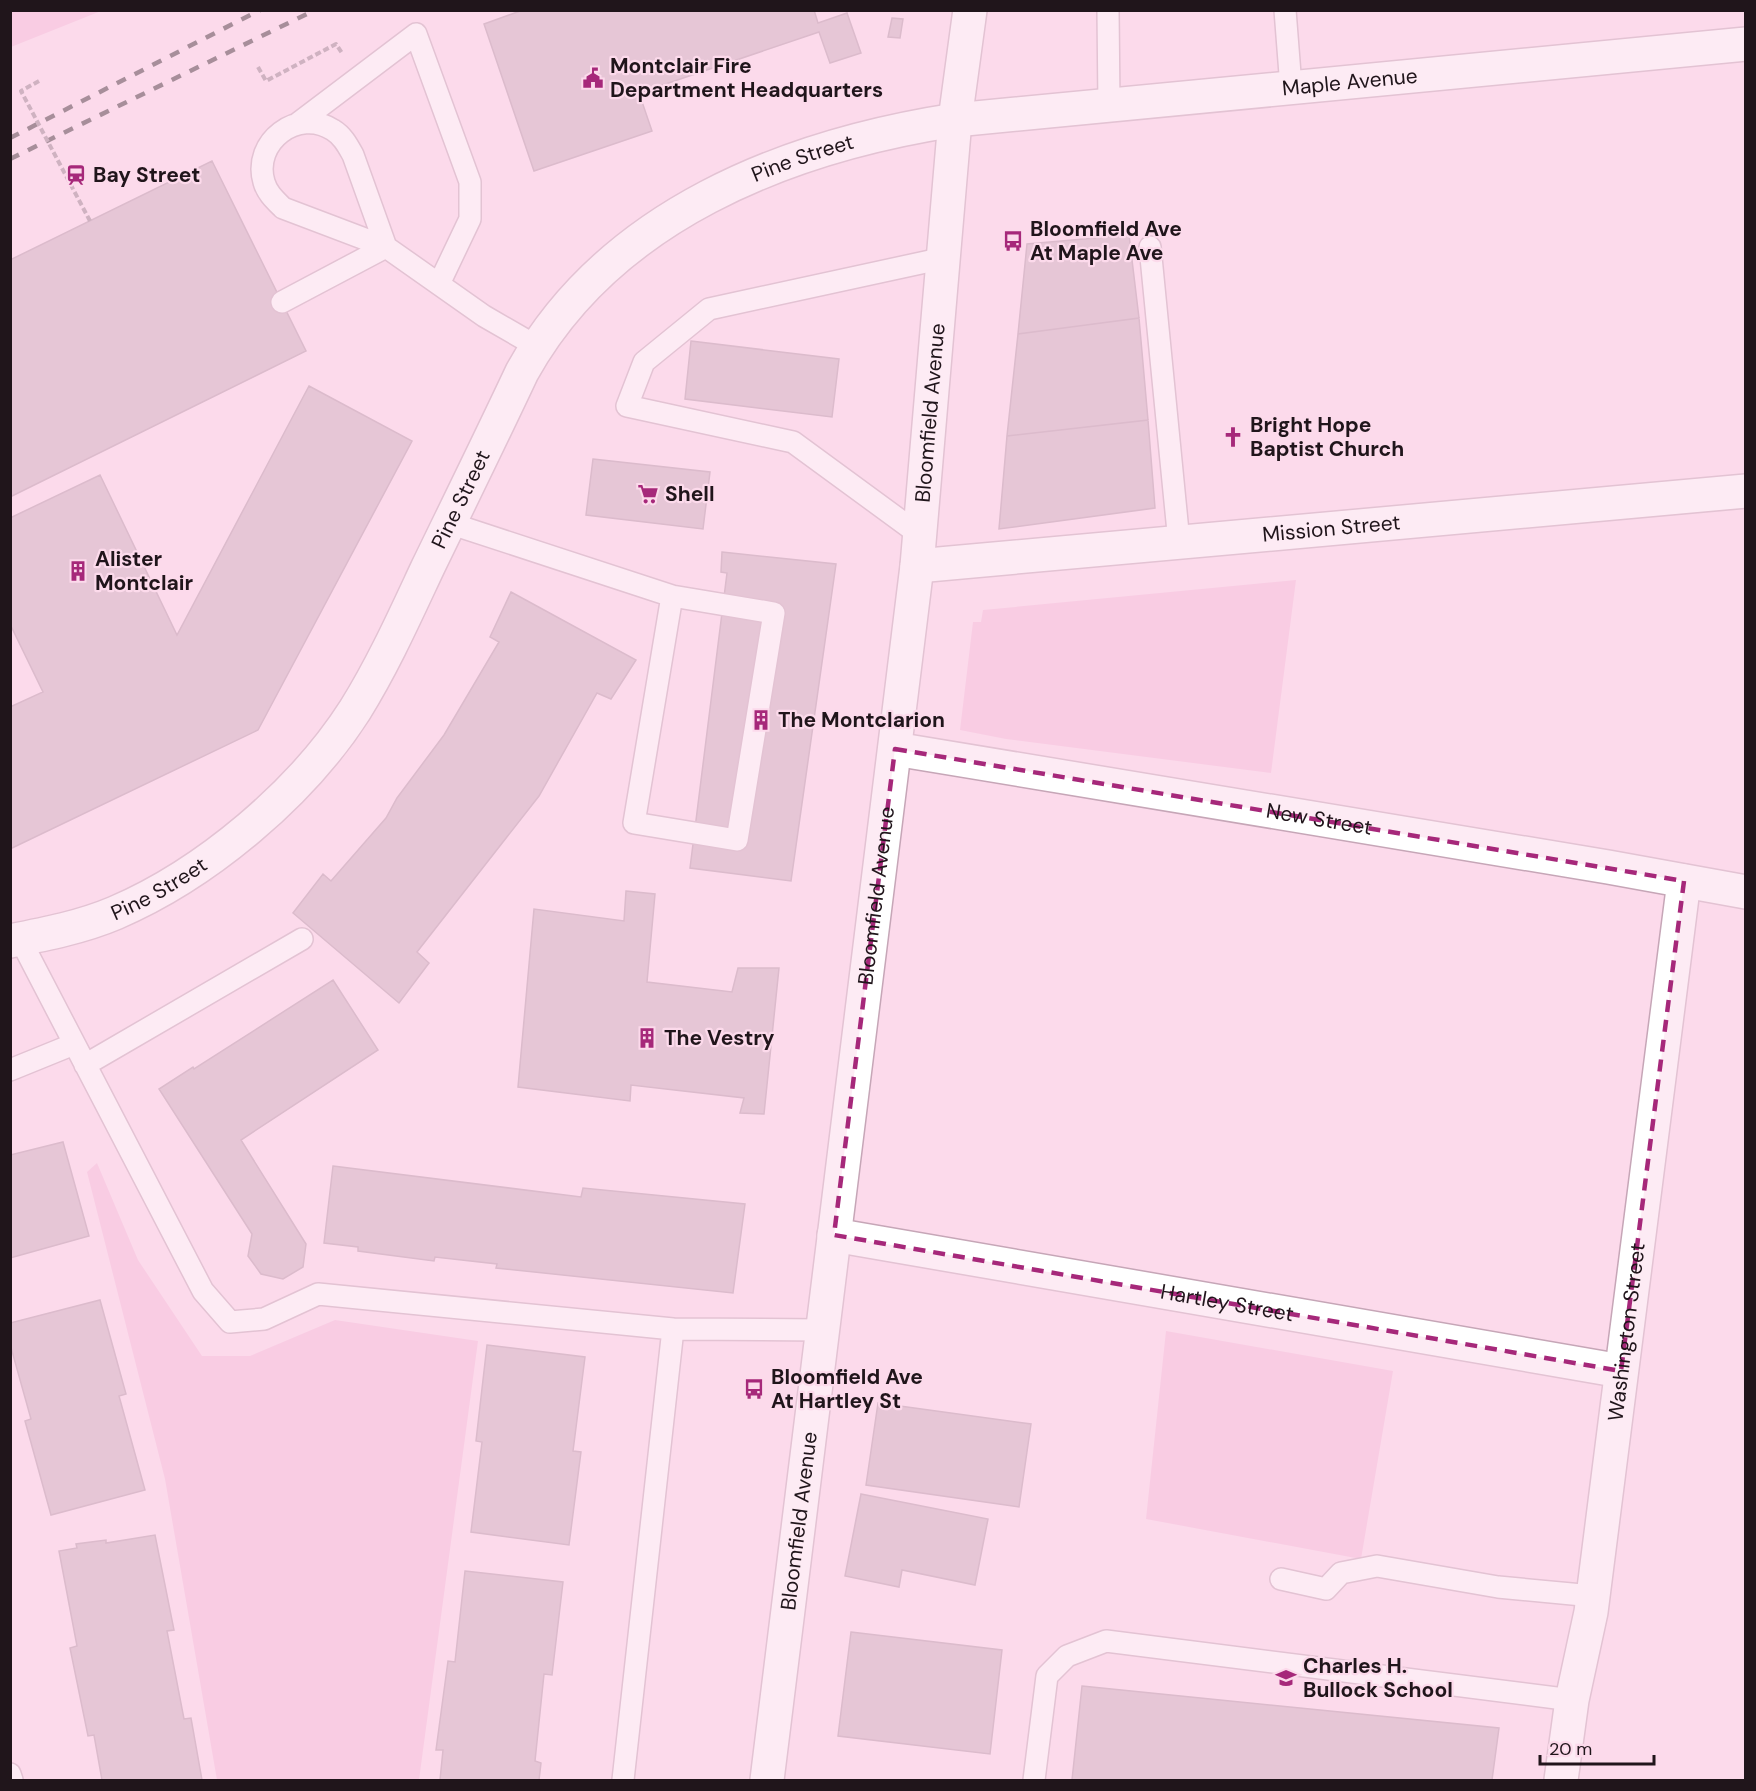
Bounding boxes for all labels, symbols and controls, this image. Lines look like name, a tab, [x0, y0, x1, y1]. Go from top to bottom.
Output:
place label: Montclair Fire Department Headquarters	[610, 52, 883, 104]
street label: Maple Avenue	[1281, 62, 1419, 102]
public building icon: Montclair Fire Department Headquarters	[581, 66, 605, 90]
street label: Pine Street	[747, 128, 857, 189]
place label: Bay Street	[93, 161, 200, 189]
station icon: Bay Street	[64, 163, 88, 187]
place label: Bloomfield Ave At Maple Ave	[1030, 215, 1182, 267]
bus stop icon: Bloomfield Ave At Maple Ave	[1001, 229, 1025, 253]
street label: Bloomfield Avenue	[908, 322, 952, 503]
place label: Bright Hope Baptist Church	[1250, 411, 1404, 463]
church icon: Bright Hope Baptist Church	[1221, 425, 1245, 449]
street label: Pine Street	[425, 446, 497, 553]
place label: Shell	[665, 480, 715, 508]
supermarket icon: Shell	[636, 482, 660, 506]
street label: Mission Street	[1261, 508, 1402, 549]
place label: Alister Montclair	[95, 545, 194, 597]
building icon: Alister Montclair	[66, 559, 90, 583]
place label: The Montclarion	[778, 706, 945, 734]
building icon: The Montclarion	[749, 708, 773, 732]
street label: New Street	[1264, 797, 1374, 842]
street label: Bloomfield Avenue	[851, 805, 901, 987]
street label: Pine Street	[107, 851, 213, 927]
place label: The Vestry	[664, 1024, 775, 1052]
building icon: The Vestry	[635, 1026, 659, 1050]
street label: Washington Street	[1601, 1241, 1652, 1423]
street label: Hartley Street	[1158, 1278, 1296, 1328]
place label: Bloomfield Ave At Hartley St	[771, 1363, 923, 1415]
bus stop icon: Bloomfield Ave At Hartley St	[742, 1377, 766, 1401]
street label: Bloomfield Avenue	[774, 1430, 824, 1612]
place label: Charles H. Bullock School	[1303, 1652, 1453, 1704]
school or university icon: Charles H. Bullock School	[1274, 1666, 1298, 1690]
scale bar	[1540, 1728, 1654, 1766]
text: 20 m	[1549, 1737, 1592, 1761]

